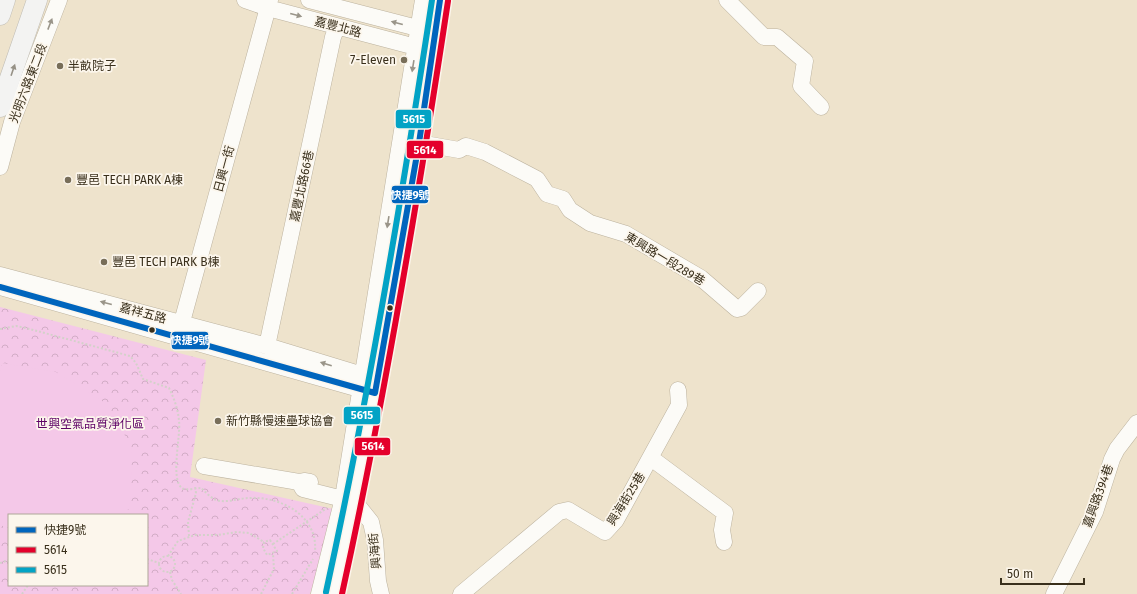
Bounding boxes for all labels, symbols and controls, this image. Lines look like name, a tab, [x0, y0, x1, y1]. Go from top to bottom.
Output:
one-way arrow	[290, 12, 302, 18]
street label: 嘉豐北路	[313, 14, 363, 40]
one-way arrow	[47, 18, 53, 30]
one-way arrow	[391, 20, 403, 26]
street label: 光明六路東二段	[6, 41, 50, 125]
place label: 7-Eleven	[350, 53, 396, 67]
marker: 7-Eleven	[399, 55, 409, 65]
place label: 半畝院子	[68, 59, 116, 73]
one-way arrow	[410, 60, 416, 72]
marker: 半畝院子	[55, 61, 65, 71]
one-way arrow	[10, 64, 16, 76]
line badge: 5615	[395, 109, 432, 129]
text: 5615	[403, 113, 425, 126]
line badge: 5614	[406, 140, 444, 159]
street label: 日興一街	[211, 144, 237, 194]
text: 5614	[414, 144, 436, 157]
street label: 嘉豐北路66巷	[288, 149, 316, 223]
place label: 豐邑 TECH PARK A棟	[76, 173, 183, 187]
marker: 豐邑 TECH PARK A棟	[63, 175, 73, 185]
line badge: 快捷9號	[391, 185, 429, 204]
text: 快捷9號	[390, 189, 430, 202]
one-way arrow	[385, 216, 391, 228]
street label: 東興路一段289巷	[623, 230, 707, 288]
place label: 豐邑 TECH PARK B棟	[112, 255, 220, 269]
marker: 豐邑 TECH PARK B棟	[99, 257, 109, 267]
one-way arrow	[100, 300, 112, 306]
street label: 嘉祥五路	[118, 300, 168, 326]
unlabelled marker	[385, 303, 395, 313]
unlabelled marker	[147, 325, 157, 335]
line badge: 快捷9號	[171, 331, 209, 350]
text: 快捷9號	[170, 334, 210, 347]
one-way arrow	[320, 361, 332, 367]
line badge: 5615	[343, 406, 381, 425]
text: 5615	[351, 409, 373, 422]
place label: 新竹縣慢速壘球協會	[226, 414, 334, 428]
marker: 新竹縣慢速壘球協會	[213, 416, 223, 426]
park label: 世興空氣品質淨化區	[36, 417, 144, 431]
line badge: 5614	[354, 437, 391, 456]
text: 5614	[362, 440, 384, 453]
street label: 嘉興路394巷	[1080, 462, 1116, 530]
street label: 興海街25巷	[604, 470, 648, 528]
legend	[8, 514, 148, 586]
text: 快捷9號	[44, 523, 86, 537]
street label: 興海街	[366, 532, 384, 570]
text: 5614	[44, 543, 68, 557]
scale bar	[1001, 560, 1084, 586]
text: 5615	[44, 563, 67, 577]
text: 50 m	[1007, 567, 1033, 581]

